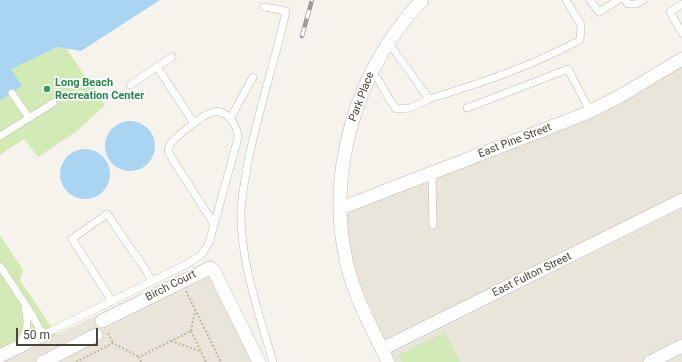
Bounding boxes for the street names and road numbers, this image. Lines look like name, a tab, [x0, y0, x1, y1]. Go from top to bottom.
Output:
street label: Park Place	[347, 70, 377, 124]
street label: East Pine Street	[476, 121, 554, 161]
street label: East Fulton Street	[490, 250, 574, 300]
street label: Birch Court	[144, 268, 198, 304]

